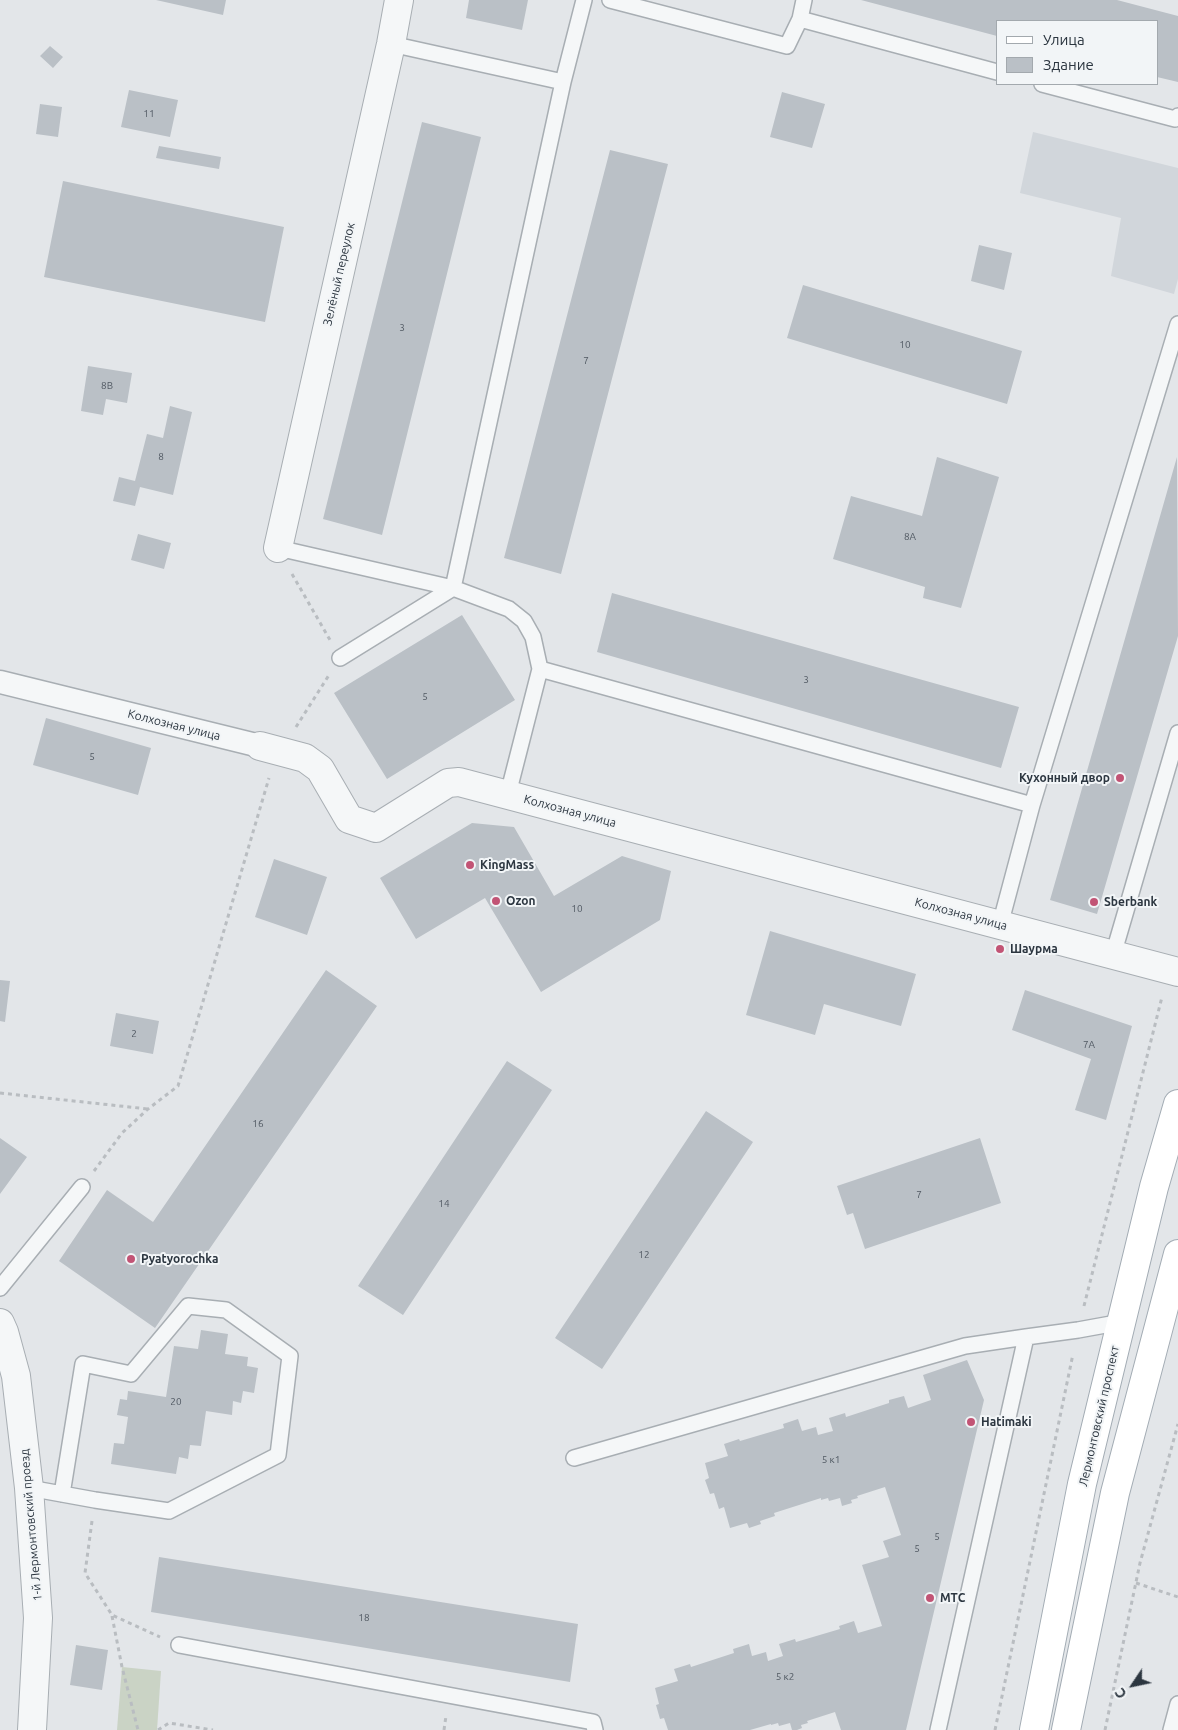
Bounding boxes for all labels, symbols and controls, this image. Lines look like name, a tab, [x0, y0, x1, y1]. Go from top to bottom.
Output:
legend	[996, 20, 1158, 85]
text: Улица	[1043, 31, 1085, 48]
text: Здание	[1043, 56, 1094, 73]
house number: 11	[143, 108, 155, 120]
street label: Зелёный переулок	[320, 221, 358, 327]
house number: 3	[399, 322, 405, 334]
house number: 10	[899, 339, 911, 351]
house number: 7	[583, 355, 589, 367]
house number: 8В	[101, 380, 113, 392]
house number: 8	[158, 451, 164, 463]
house number: 8А	[904, 531, 916, 543]
house number: 3	[803, 674, 809, 686]
house number: 5	[422, 691, 428, 703]
street label: Колхозная улица	[126, 707, 222, 743]
house number: 5	[89, 751, 95, 763]
place label: Кухонный двор	[1019, 771, 1110, 785]
marker: Кухонный двор	[1114, 772, 1126, 784]
street label: Колхозная улица	[522, 792, 618, 830]
place label: KingMass	[480, 858, 534, 872]
marker: KingMass	[464, 859, 476, 871]
place label: Ozon	[506, 894, 535, 908]
marker: Ozon	[490, 895, 502, 907]
street label: Колхозная улица	[913, 895, 1009, 933]
place label: Sberbank	[1104, 895, 1157, 909]
marker: Sberbank	[1088, 896, 1100, 908]
house number: 10	[571, 903, 583, 915]
place label: Шаурма	[1010, 942, 1058, 956]
marker: Шаурма	[994, 943, 1006, 955]
house number: 2	[131, 1028, 137, 1040]
house number: 7А	[1083, 1039, 1095, 1051]
house number: 16	[252, 1118, 264, 1130]
house number: 7	[916, 1189, 922, 1201]
house number: 14	[438, 1198, 450, 1210]
house number: 12	[638, 1249, 650, 1261]
place label: Pyatyorochka	[141, 1252, 218, 1266]
marker: Pyatyorochka	[125, 1253, 137, 1265]
street label: Лермонтовский проспект	[1076, 1344, 1122, 1488]
house number: 20	[170, 1396, 182, 1408]
place label: Hatimaki	[981, 1415, 1032, 1429]
marker: Hatimaki	[965, 1416, 977, 1428]
street label: 1-й Лермонтовский проезд	[17, 1448, 45, 1602]
house number: 5 к1	[822, 1454, 840, 1466]
house number: 5	[934, 1531, 940, 1543]
house number: 5	[914, 1543, 920, 1555]
place label: МТС	[940, 1591, 965, 1605]
marker: МТС	[924, 1592, 936, 1604]
house number: 18	[358, 1612, 370, 1624]
north arrow	[1108, 1660, 1158, 1710]
house number: 5 к2	[776, 1671, 794, 1683]
text: С	[1111, 1685, 1130, 1702]

